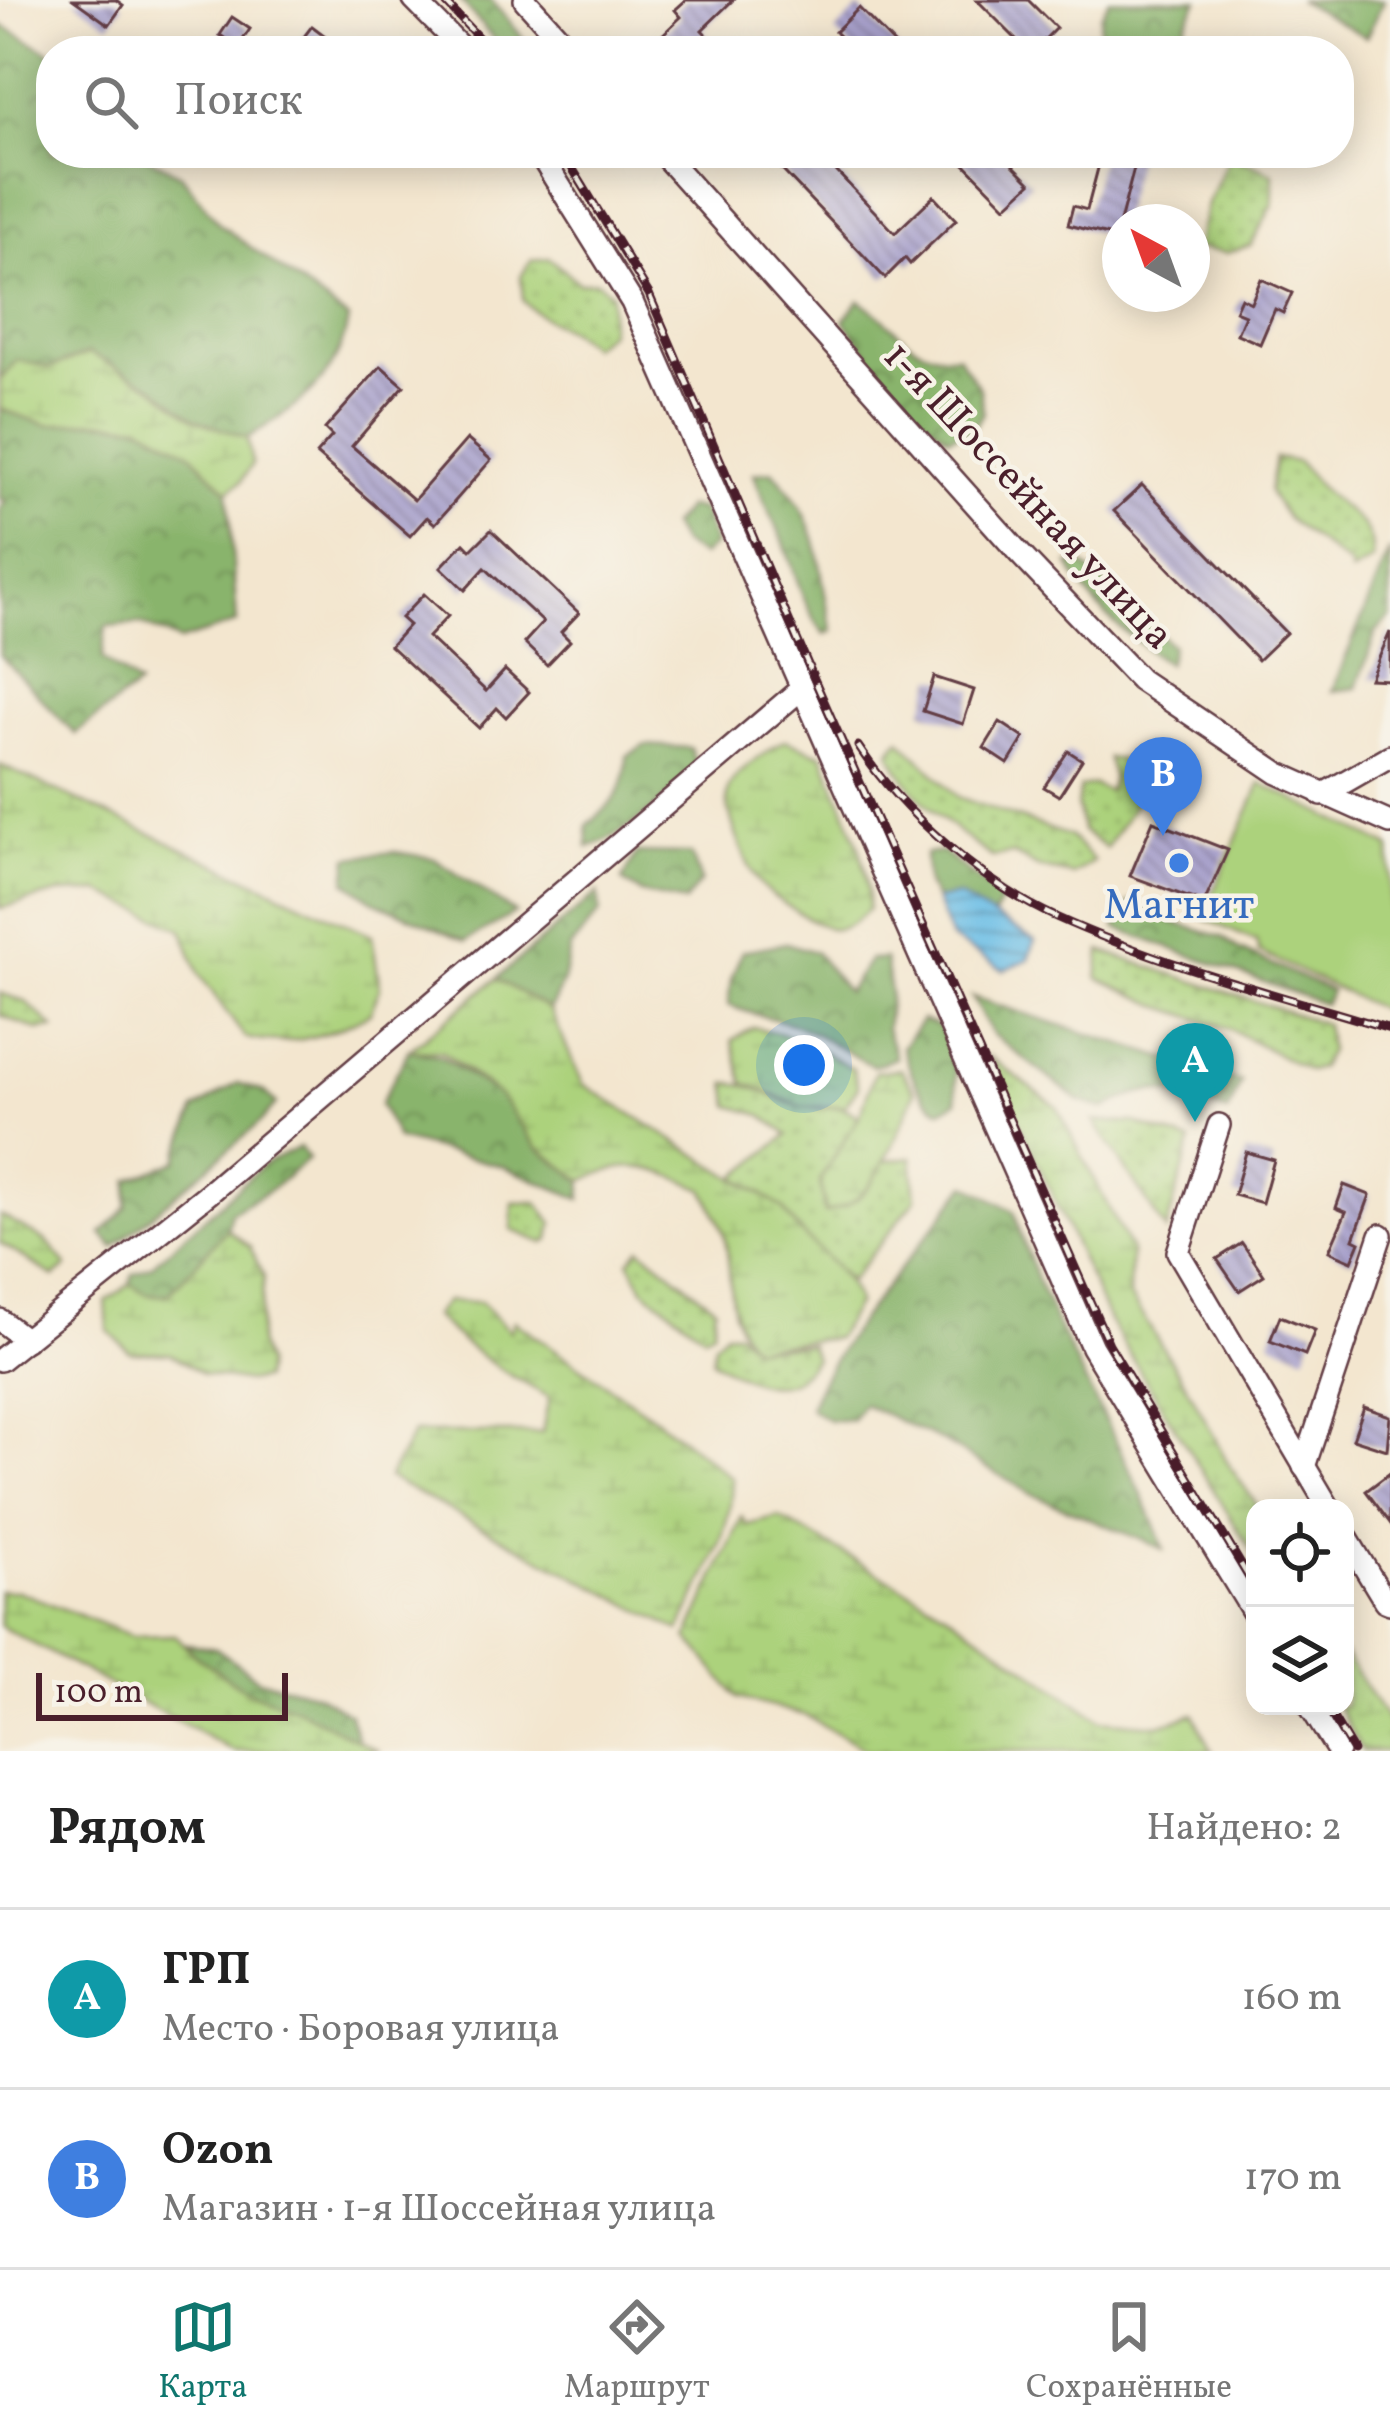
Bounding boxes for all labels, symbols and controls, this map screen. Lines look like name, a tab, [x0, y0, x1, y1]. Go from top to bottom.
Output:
search box	[36, 36, 1354, 168]
icon: search	[78, 69, 144, 135]
text: Поиск	[174, 71, 303, 134]
north arrow	[1102, 204, 1210, 312]
street label: 1-я Шоссейная улица	[868, 329, 1186, 665]
pin: B	[1124, 737, 1202, 836]
marker: Магнит	[1166, 850, 1192, 876]
place label: Магнит	[1104, 878, 1254, 937]
pin: A	[1156, 1023, 1234, 1122]
your location	[774, 1035, 834, 1095]
map controls	[1246, 1499, 1354, 1715]
button: locate	[1246, 1499, 1354, 1607]
button: layers	[1246, 1607, 1354, 1715]
scale bar	[36, 1667, 288, 1720]
text: 100 m	[54, 1671, 143, 1717]
text: Рядом	[48, 1794, 206, 1865]
text: Найдено: 2	[1146, 1802, 1342, 1856]
text: ГРП	[162, 1940, 251, 2003]
text: A	[73, 1972, 101, 2026]
text: 160 m	[1241, 1972, 1342, 2026]
text: Место · Боровая улица	[162, 2003, 560, 2057]
text: Ozon	[162, 2120, 274, 2183]
text: B	[74, 2152, 100, 2206]
text: 170 m	[1244, 2152, 1342, 2206]
text: Магазин · 1-я Шоссейная улица	[162, 2183, 716, 2237]
tab: Карта	[158, 2294, 248, 2412]
tab: Маршрут	[564, 2294, 710, 2412]
tab: Сохранённые	[1026, 2294, 1232, 2412]

